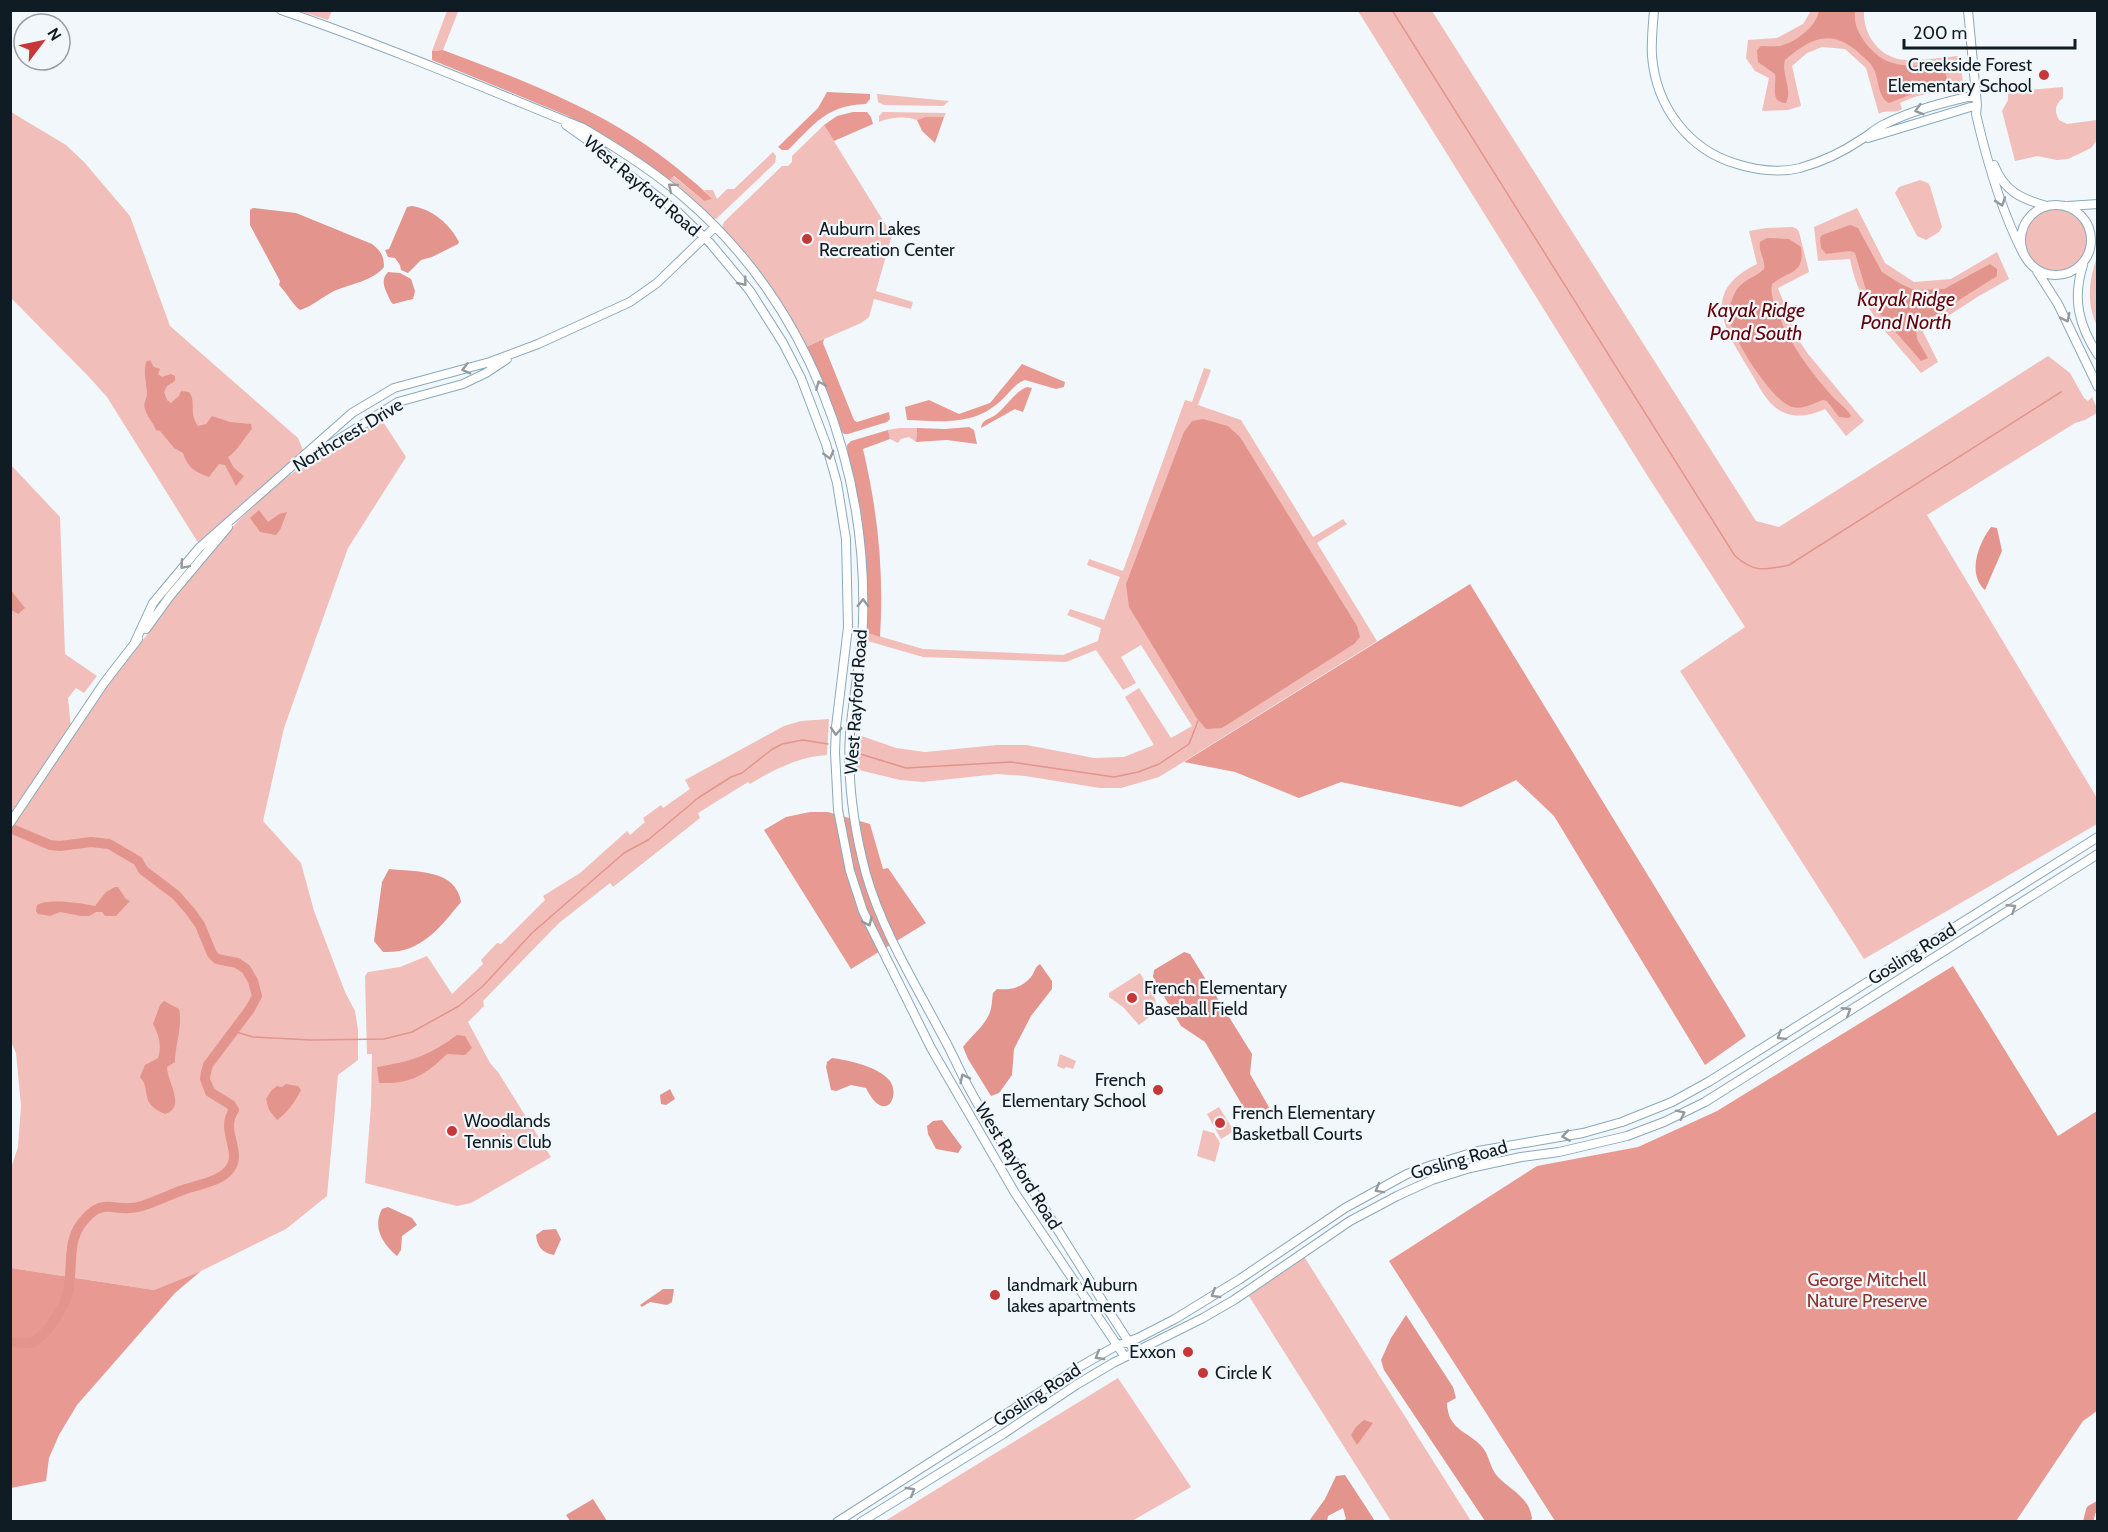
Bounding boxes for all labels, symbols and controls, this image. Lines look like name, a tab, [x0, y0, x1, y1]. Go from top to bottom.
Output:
north arrow	[12, 12, 72, 72]
scale bar	[1904, 12, 2075, 50]
text: 200 m	[1913, 22, 1967, 44]
text: N	[43, 24, 65, 44]
place label: Creekside Forest Elementary School	[1888, 54, 2033, 97]
marker: Creekside Forest Elementary School	[2037, 68, 2051, 82]
one-way arrow	[1914, 103, 1925, 115]
street label: West Rayford Road	[579, 131, 705, 241]
one-way arrow	[668, 183, 679, 194]
one-way arrow	[1994, 196, 2007, 207]
place label: Auburn Lakes Recreation Center	[819, 218, 955, 261]
marker: Auburn Lakes Recreation Center	[800, 232, 814, 246]
one-way arrow	[735, 275, 746, 286]
water label: Kayak Ridge Pond North	[1857, 287, 1955, 334]
water label: Kayak Ridge Pond South	[1707, 298, 1805, 345]
one-way arrow	[2058, 312, 2070, 323]
one-way arrow	[461, 362, 471, 375]
one-way arrow	[815, 381, 827, 392]
street label: Northcrest Drive	[289, 393, 407, 477]
one-way arrow	[822, 449, 834, 460]
one-way arrow	[180, 558, 191, 569]
one-way arrow	[857, 599, 869, 608]
street label: West Rayford Road	[840, 629, 872, 775]
one-way arrow	[830, 727, 843, 736]
one-way arrow	[2006, 903, 2016, 915]
one-way arrow	[861, 915, 873, 926]
street label: Gosling Road	[1864, 918, 1960, 990]
place label: French Elementary Baseball Field	[1144, 977, 1287, 1020]
marker: French Elementary Baseball Field	[1125, 991, 1139, 1005]
one-way arrow	[1841, 1007, 1851, 1019]
one-way arrow	[1777, 1029, 1788, 1040]
place label: French Elementary School	[1002, 1069, 1147, 1112]
one-way arrow	[960, 1074, 971, 1085]
marker: French Elementary School	[1151, 1083, 1165, 1097]
street label: West Rayford Road	[970, 1098, 1066, 1234]
place label: French Elementary Basketball Courts	[1232, 1102, 1375, 1145]
one-way arrow	[1674, 1109, 1685, 1121]
place label: Woodlands Tennis Club	[464, 1110, 552, 1153]
marker: French Elementary Basketball Courts	[1213, 1116, 1227, 1130]
marker: Woodlands Tennis Club	[445, 1124, 459, 1138]
one-way arrow	[1561, 1129, 1571, 1142]
street label: Gosling Road	[1408, 1136, 1510, 1184]
one-way arrow	[1375, 1181, 1385, 1193]
park label: George Mitchell Nature Preserve	[1807, 1269, 1927, 1312]
place label: landmark Auburn lakes apartments	[1007, 1274, 1138, 1317]
one-way arrow	[1211, 1287, 1221, 1299]
marker: landmark Auburn lakes apartments	[988, 1288, 1002, 1302]
place label: Exxon	[1129, 1341, 1176, 1363]
marker: Exxon	[1181, 1345, 1195, 1359]
one-way arrow	[1094, 1349, 1105, 1360]
street label: Gosling Road	[989, 1359, 1085, 1431]
place label: Circle K	[1215, 1362, 1273, 1384]
marker: Circle K	[1196, 1366, 1210, 1380]
one-way arrow	[905, 1487, 915, 1499]

